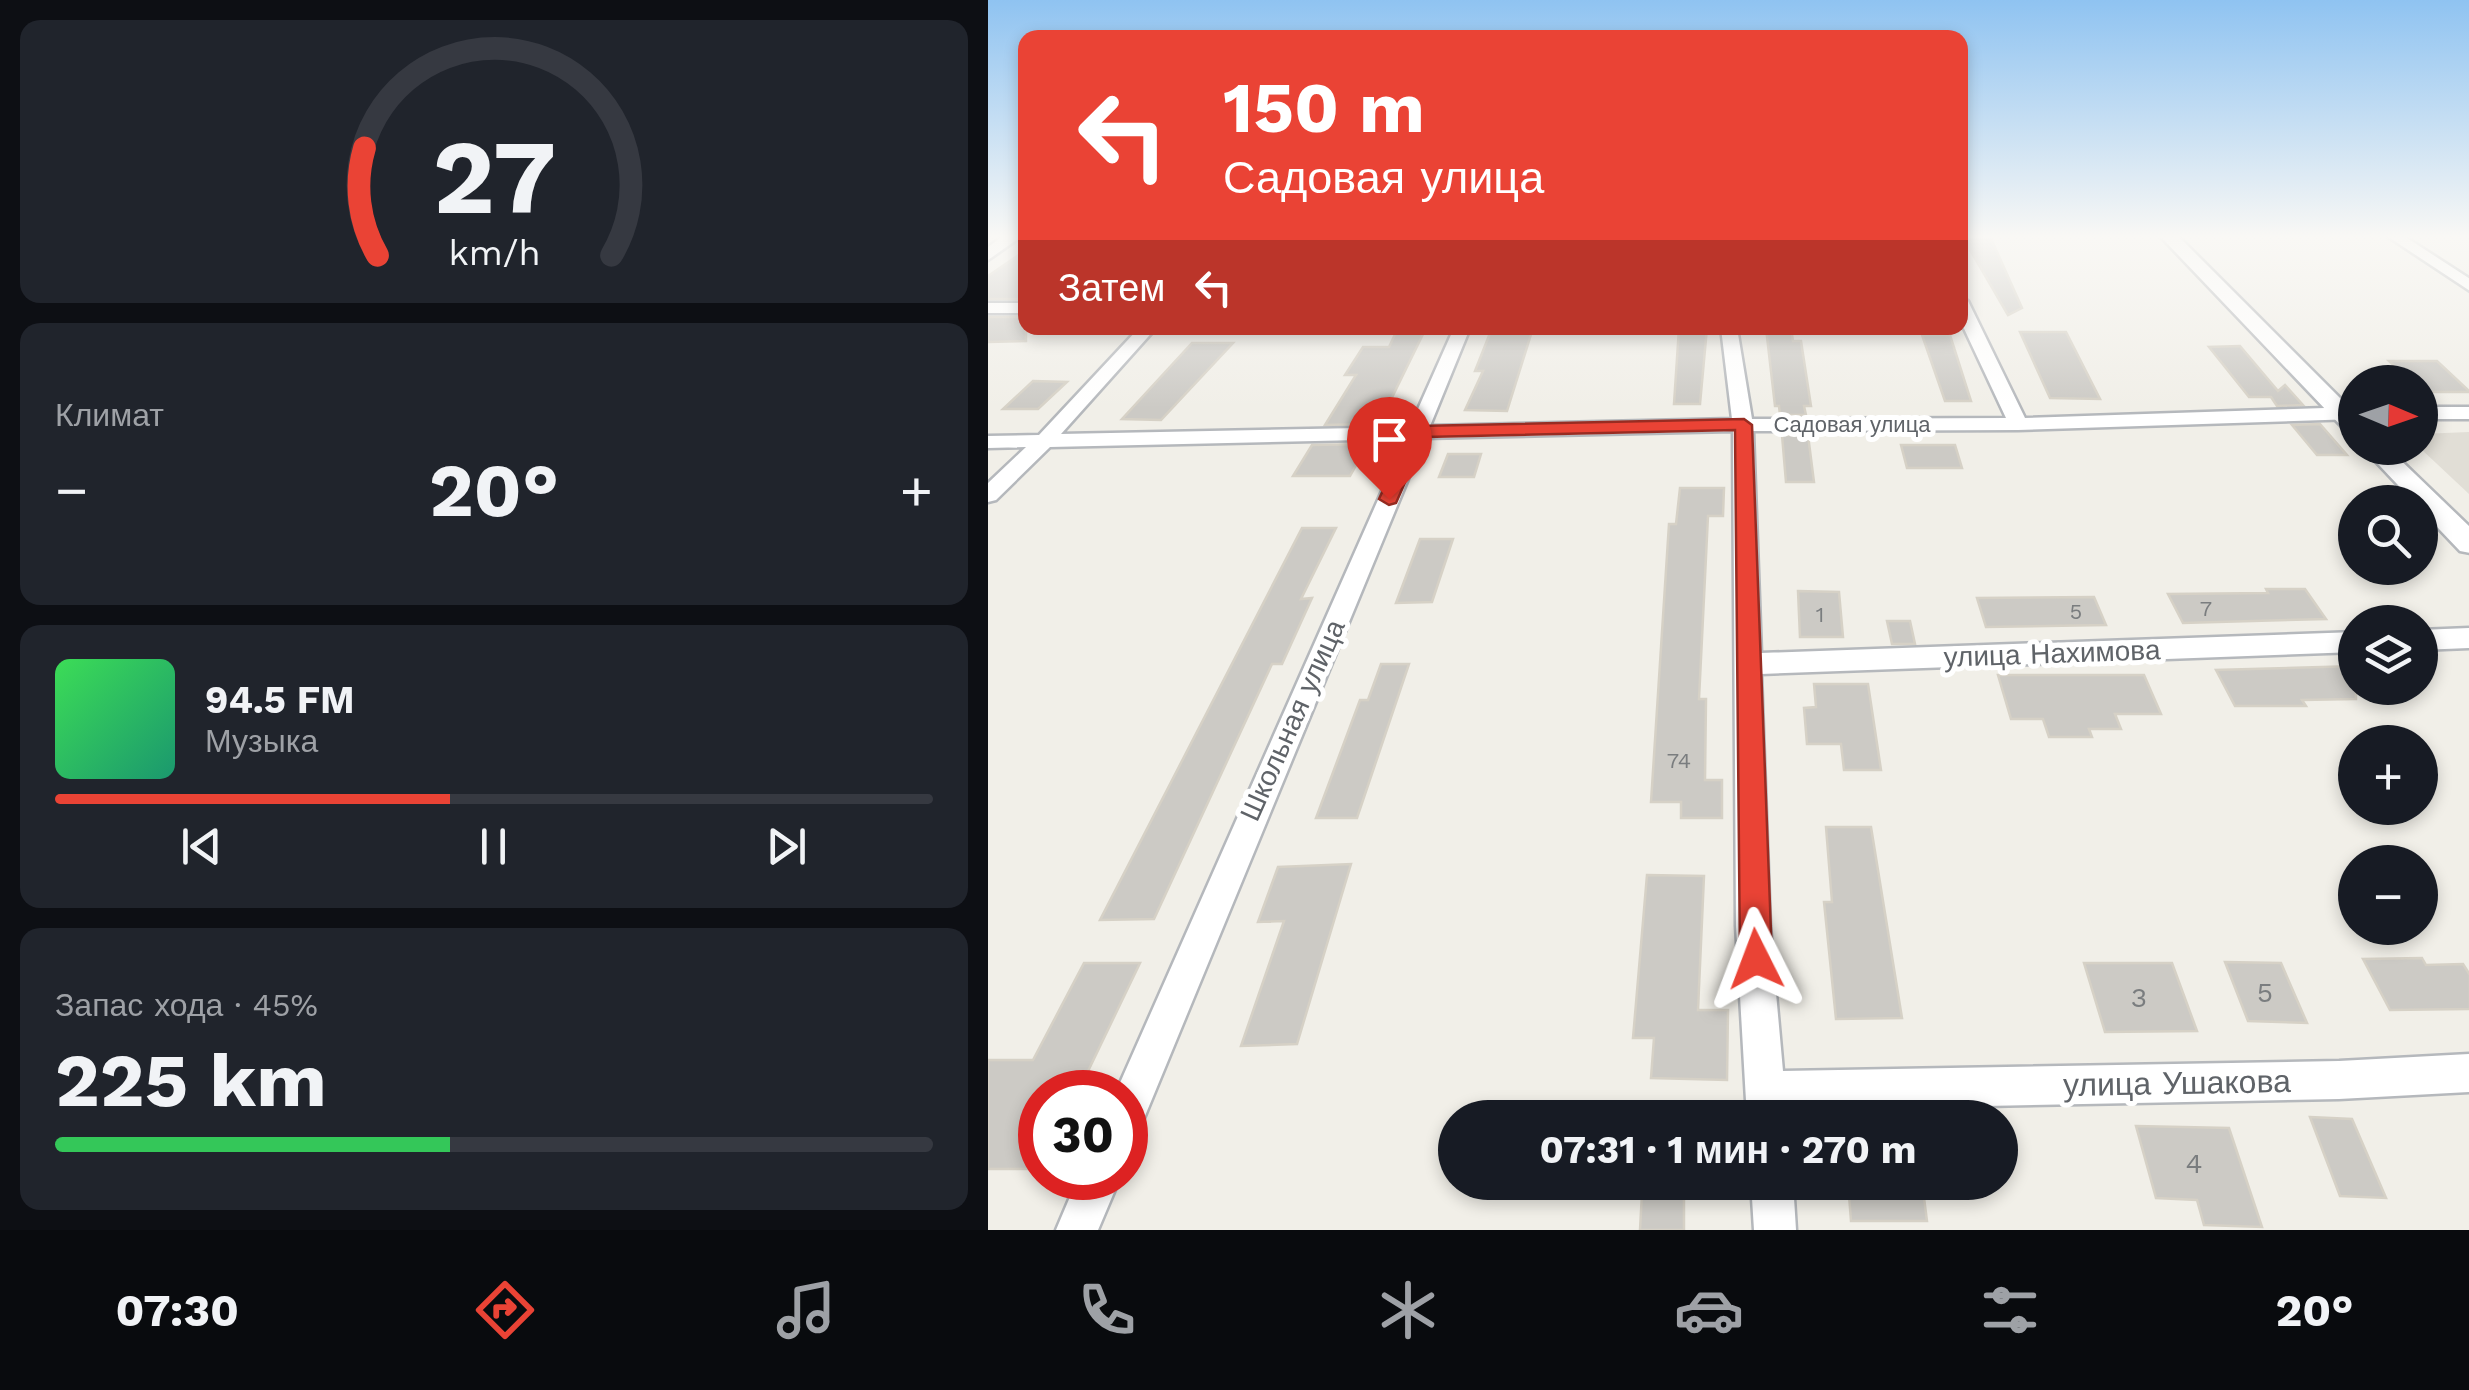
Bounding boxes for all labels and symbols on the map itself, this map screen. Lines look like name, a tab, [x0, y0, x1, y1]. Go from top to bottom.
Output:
north arrow	[2338, 365, 2438, 465]
pin	[1347, 397, 1432, 500]
street label: Садовая улица	[1773, 412, 1931, 437]
house number: 7	[2200, 596, 2212, 621]
house number: 5	[2070, 599, 2082, 624]
house number: 1	[1816, 602, 1824, 627]
street label: Школьная улица	[1233, 614, 1352, 826]
street label: улица Нахимова	[1943, 633, 2161, 674]
house number: 74	[1667, 748, 1691, 773]
position arrow	[1704, 907, 1808, 1011]
house number: 5	[2257, 976, 2273, 1009]
house number: 3	[2131, 981, 2147, 1014]
street label: улица Ушакова	[2063, 1062, 2291, 1104]
speed limit sign: 30	[1018, 1070, 1148, 1200]
house number: 4	[2185, 1147, 2203, 1180]

